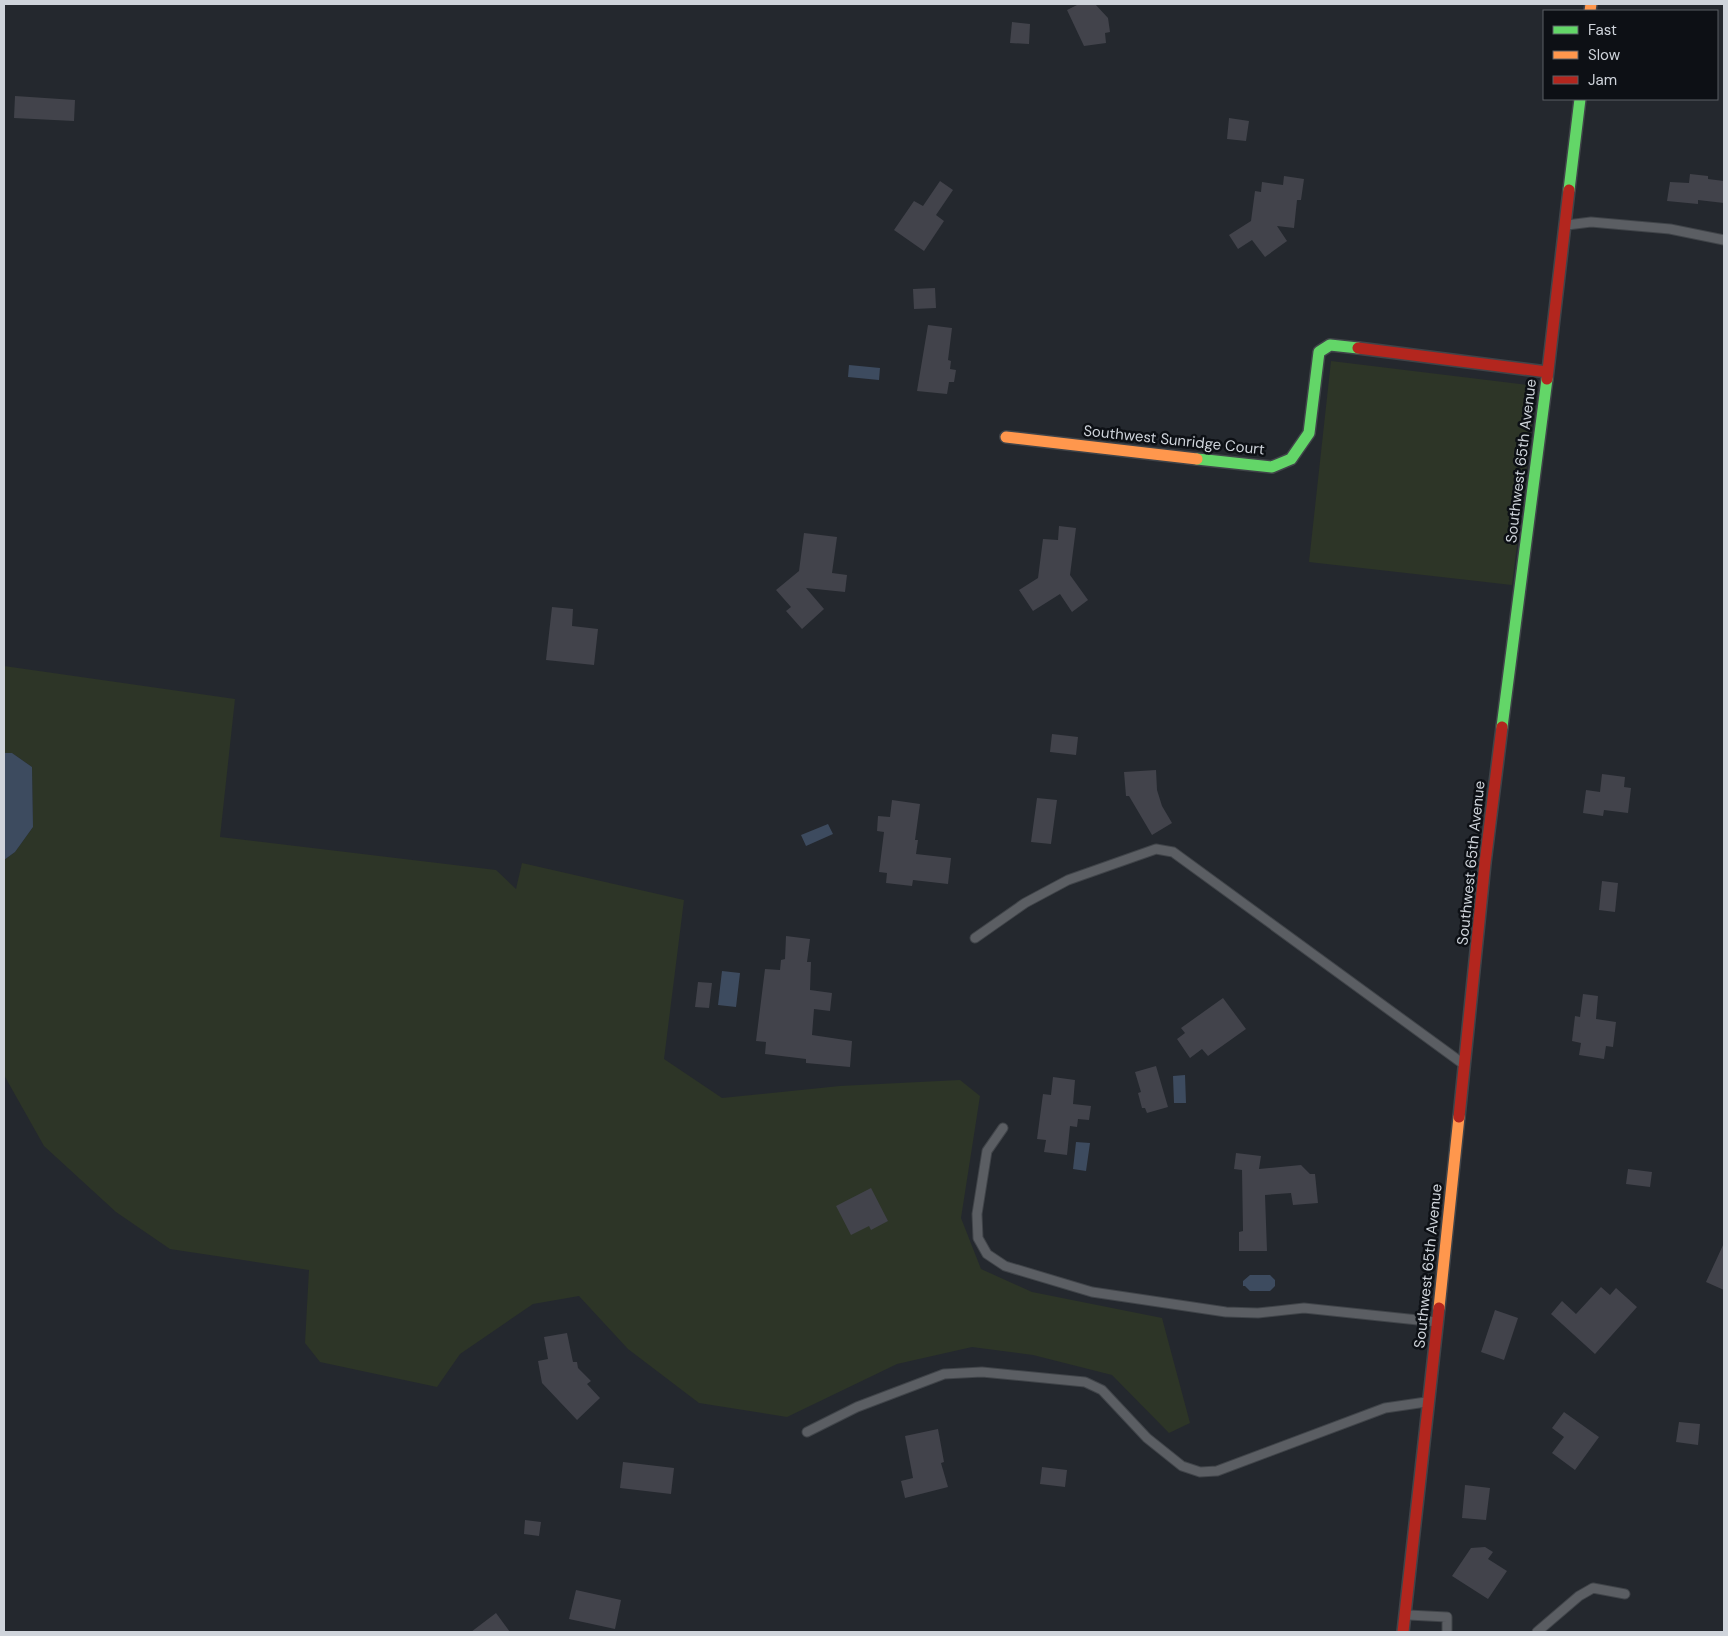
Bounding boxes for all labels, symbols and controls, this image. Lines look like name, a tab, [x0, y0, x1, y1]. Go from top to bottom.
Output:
legend	[1543, 10, 1718, 100]
text: Fast	[1588, 20, 1617, 40]
text: Slow	[1588, 45, 1621, 65]
text: Jam	[1588, 70, 1617, 90]
street label: Southwest 65th Avenue	[1501, 378, 1541, 544]
street label: Southwest Sunridge Court	[1082, 421, 1266, 459]
street label: Southwest 65th Avenue	[1452, 780, 1490, 946]
street label: Southwest 65th Avenue	[1409, 1183, 1447, 1349]

